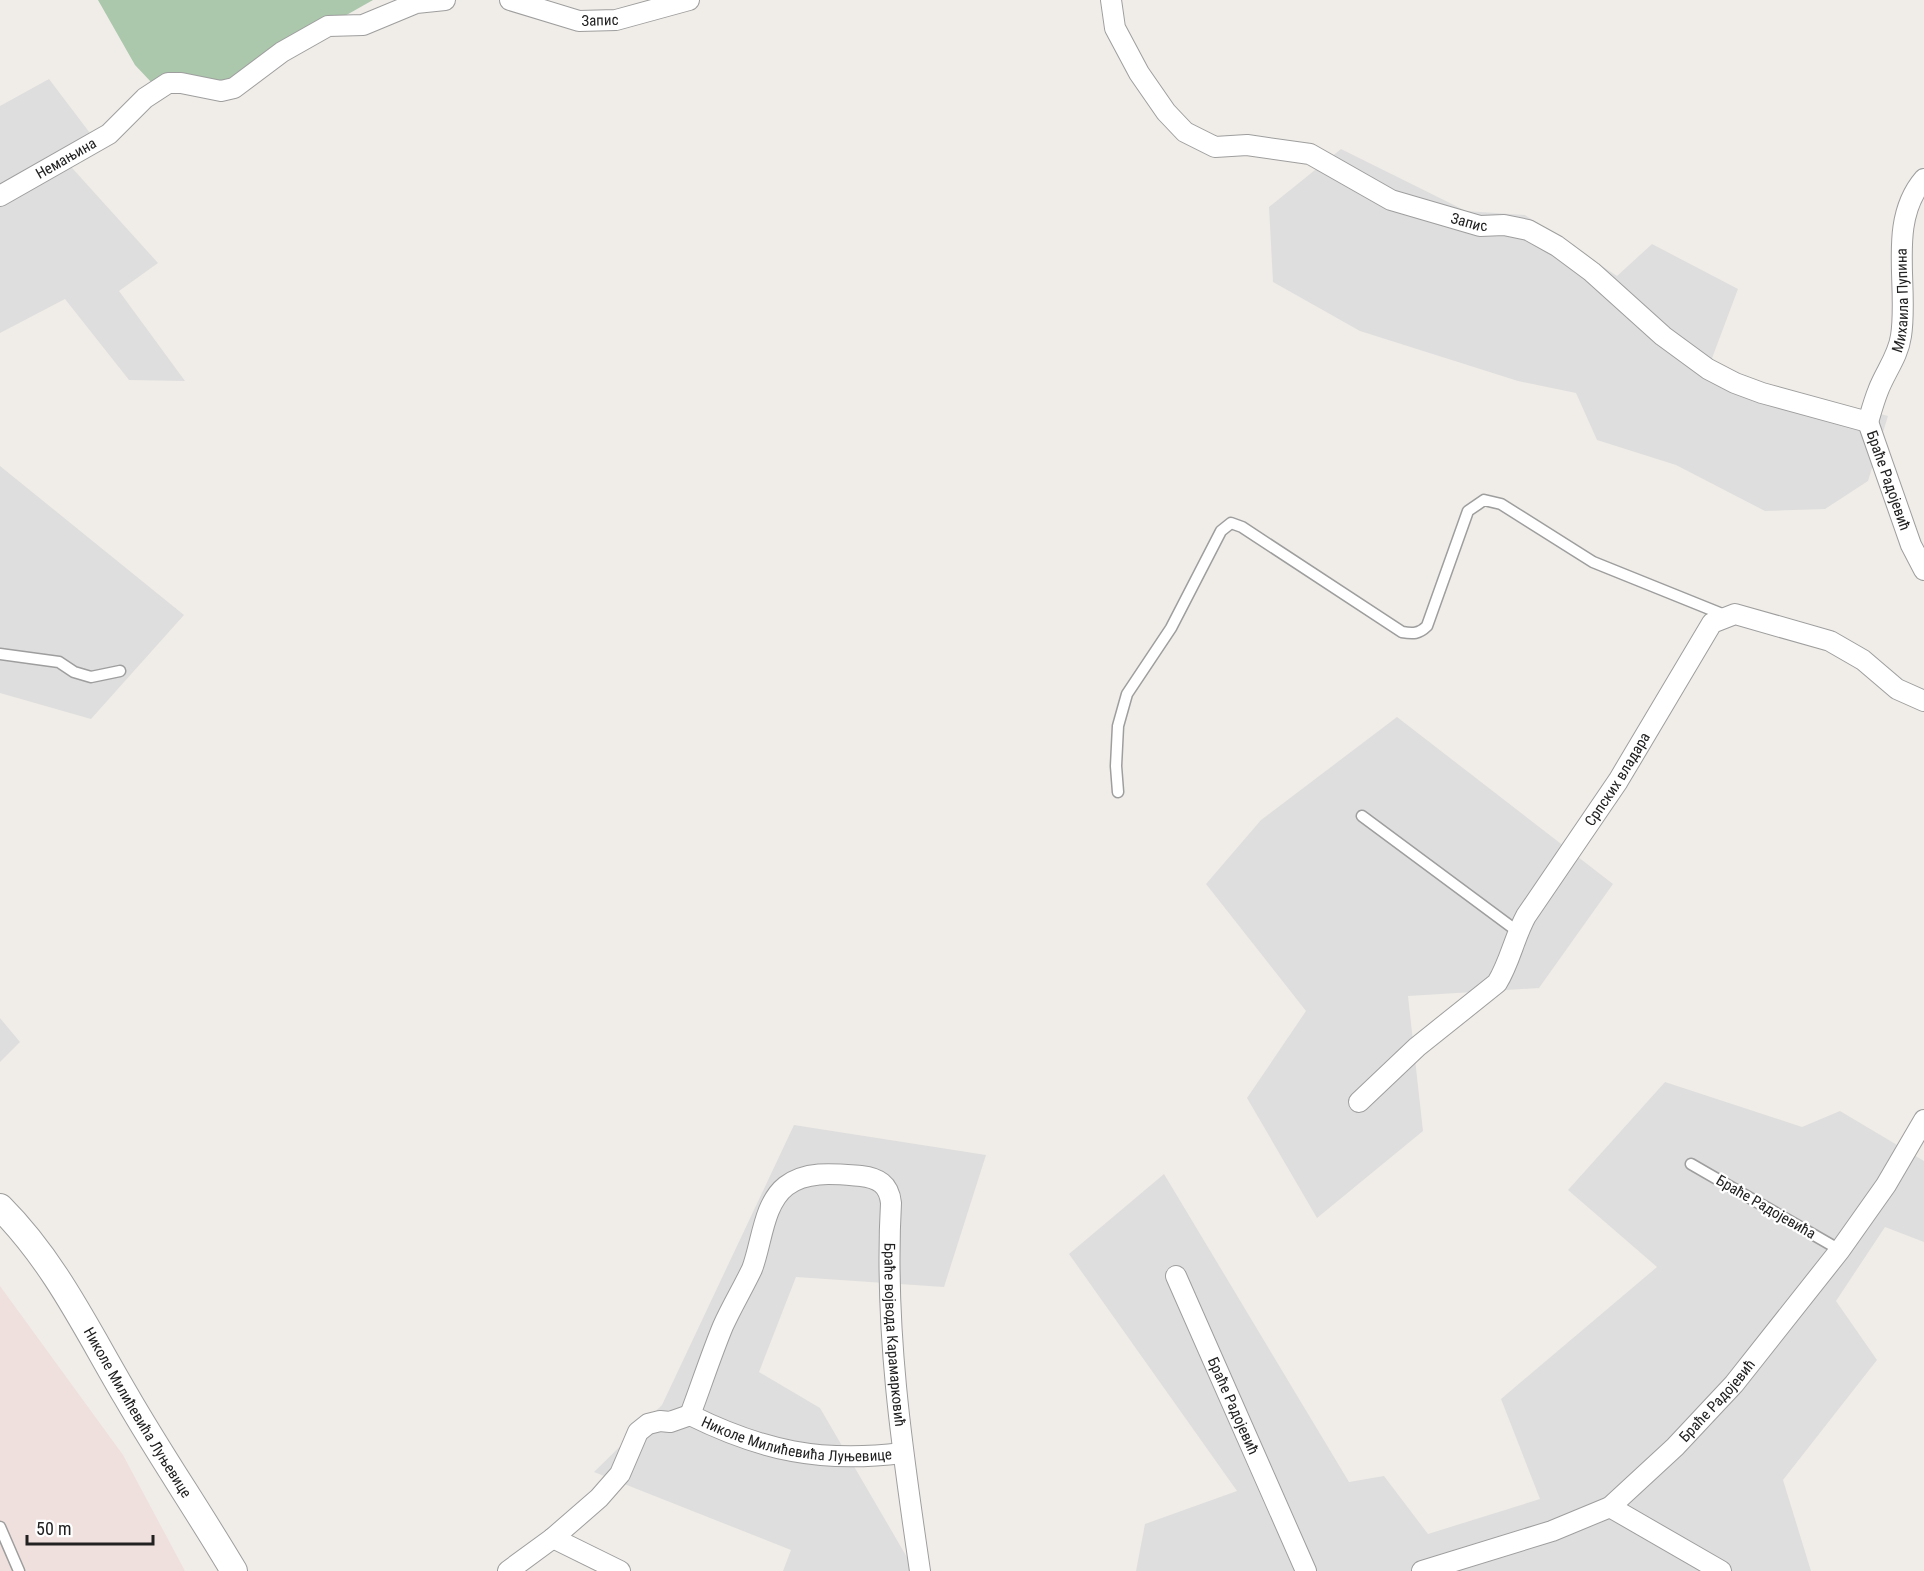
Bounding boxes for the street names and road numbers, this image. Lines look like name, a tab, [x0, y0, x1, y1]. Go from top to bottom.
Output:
street label: Запис	[581, 11, 619, 30]
street label: Немањина	[33, 134, 100, 183]
street label: Запис	[1449, 209, 1488, 235]
street label: Михаила Пупина	[1888, 248, 1912, 355]
street label: Браће Радојевић	[1863, 428, 1914, 533]
street label: Српских владара	[1581, 729, 1654, 830]
street label: Браће Радојевића	[1713, 1171, 1819, 1243]
street label: Браће војвода Карамарковић	[880, 1243, 909, 1428]
street label: Николе Милићевића Луњевице	[80, 1324, 195, 1501]
street label: Браће Радојевић	[1204, 1354, 1263, 1458]
street label: Браће Радојевић	[1675, 1356, 1759, 1446]
street label: Николе Милићевића Луњевице	[699, 1413, 893, 1465]

